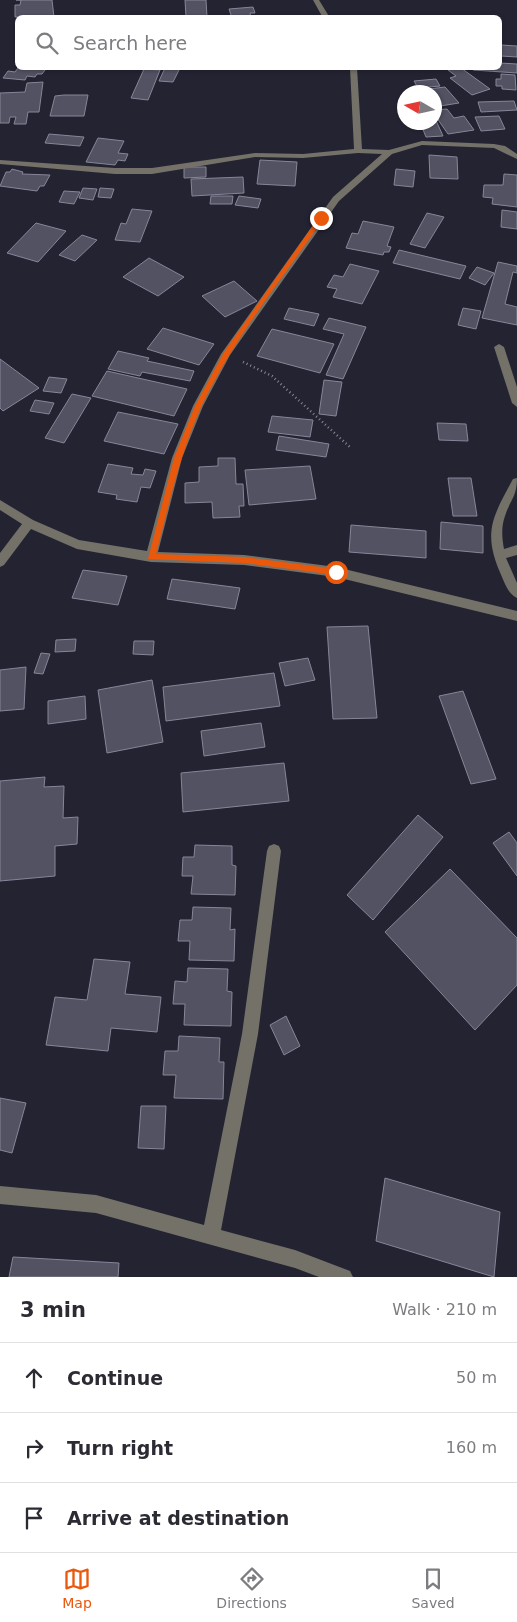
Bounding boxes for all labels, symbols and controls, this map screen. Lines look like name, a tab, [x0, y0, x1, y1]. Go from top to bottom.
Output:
search box	[15, 15, 502, 70]
icon: search	[33, 29, 61, 57]
text: Search here	[73, 32, 187, 54]
north arrow	[397, 85, 442, 130]
route end	[310, 207, 333, 230]
route start	[325, 561, 348, 584]
text: 3 min	[20, 1298, 86, 1322]
text: Walk · 210 m	[392, 1300, 497, 1319]
icon: ahead	[20, 1364, 48, 1392]
text: Continue	[67, 1367, 163, 1389]
text: 50 m	[456, 1368, 497, 1387]
icon: right	[20, 1434, 48, 1462]
text: Turn right	[67, 1437, 173, 1459]
text: 160 m	[446, 1438, 497, 1457]
icon: arrive	[20, 1504, 48, 1532]
text: Arrive at destination	[67, 1507, 289, 1529]
tab: Map	[62, 1565, 92, 1611]
tab: Directions	[216, 1565, 287, 1611]
tab: Saved	[411, 1565, 455, 1611]

